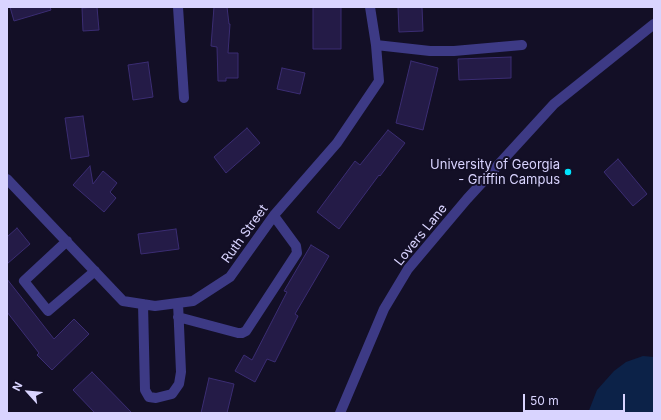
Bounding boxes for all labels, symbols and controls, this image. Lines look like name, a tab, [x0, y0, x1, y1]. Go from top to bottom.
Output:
place label: University of Georgia - Griffin Campus	[430, 157, 560, 188]
marker: University of Georgia - Griffin Campus	[563, 167, 573, 177]
street label: Lovers Lane	[391, 201, 451, 269]
street label: Ruth Street	[219, 202, 271, 266]
north arrow	[8, 372, 48, 412]
text: N	[9, 380, 25, 393]
scale bar	[525, 386, 627, 412]
text: 50 m	[530, 393, 559, 408]

